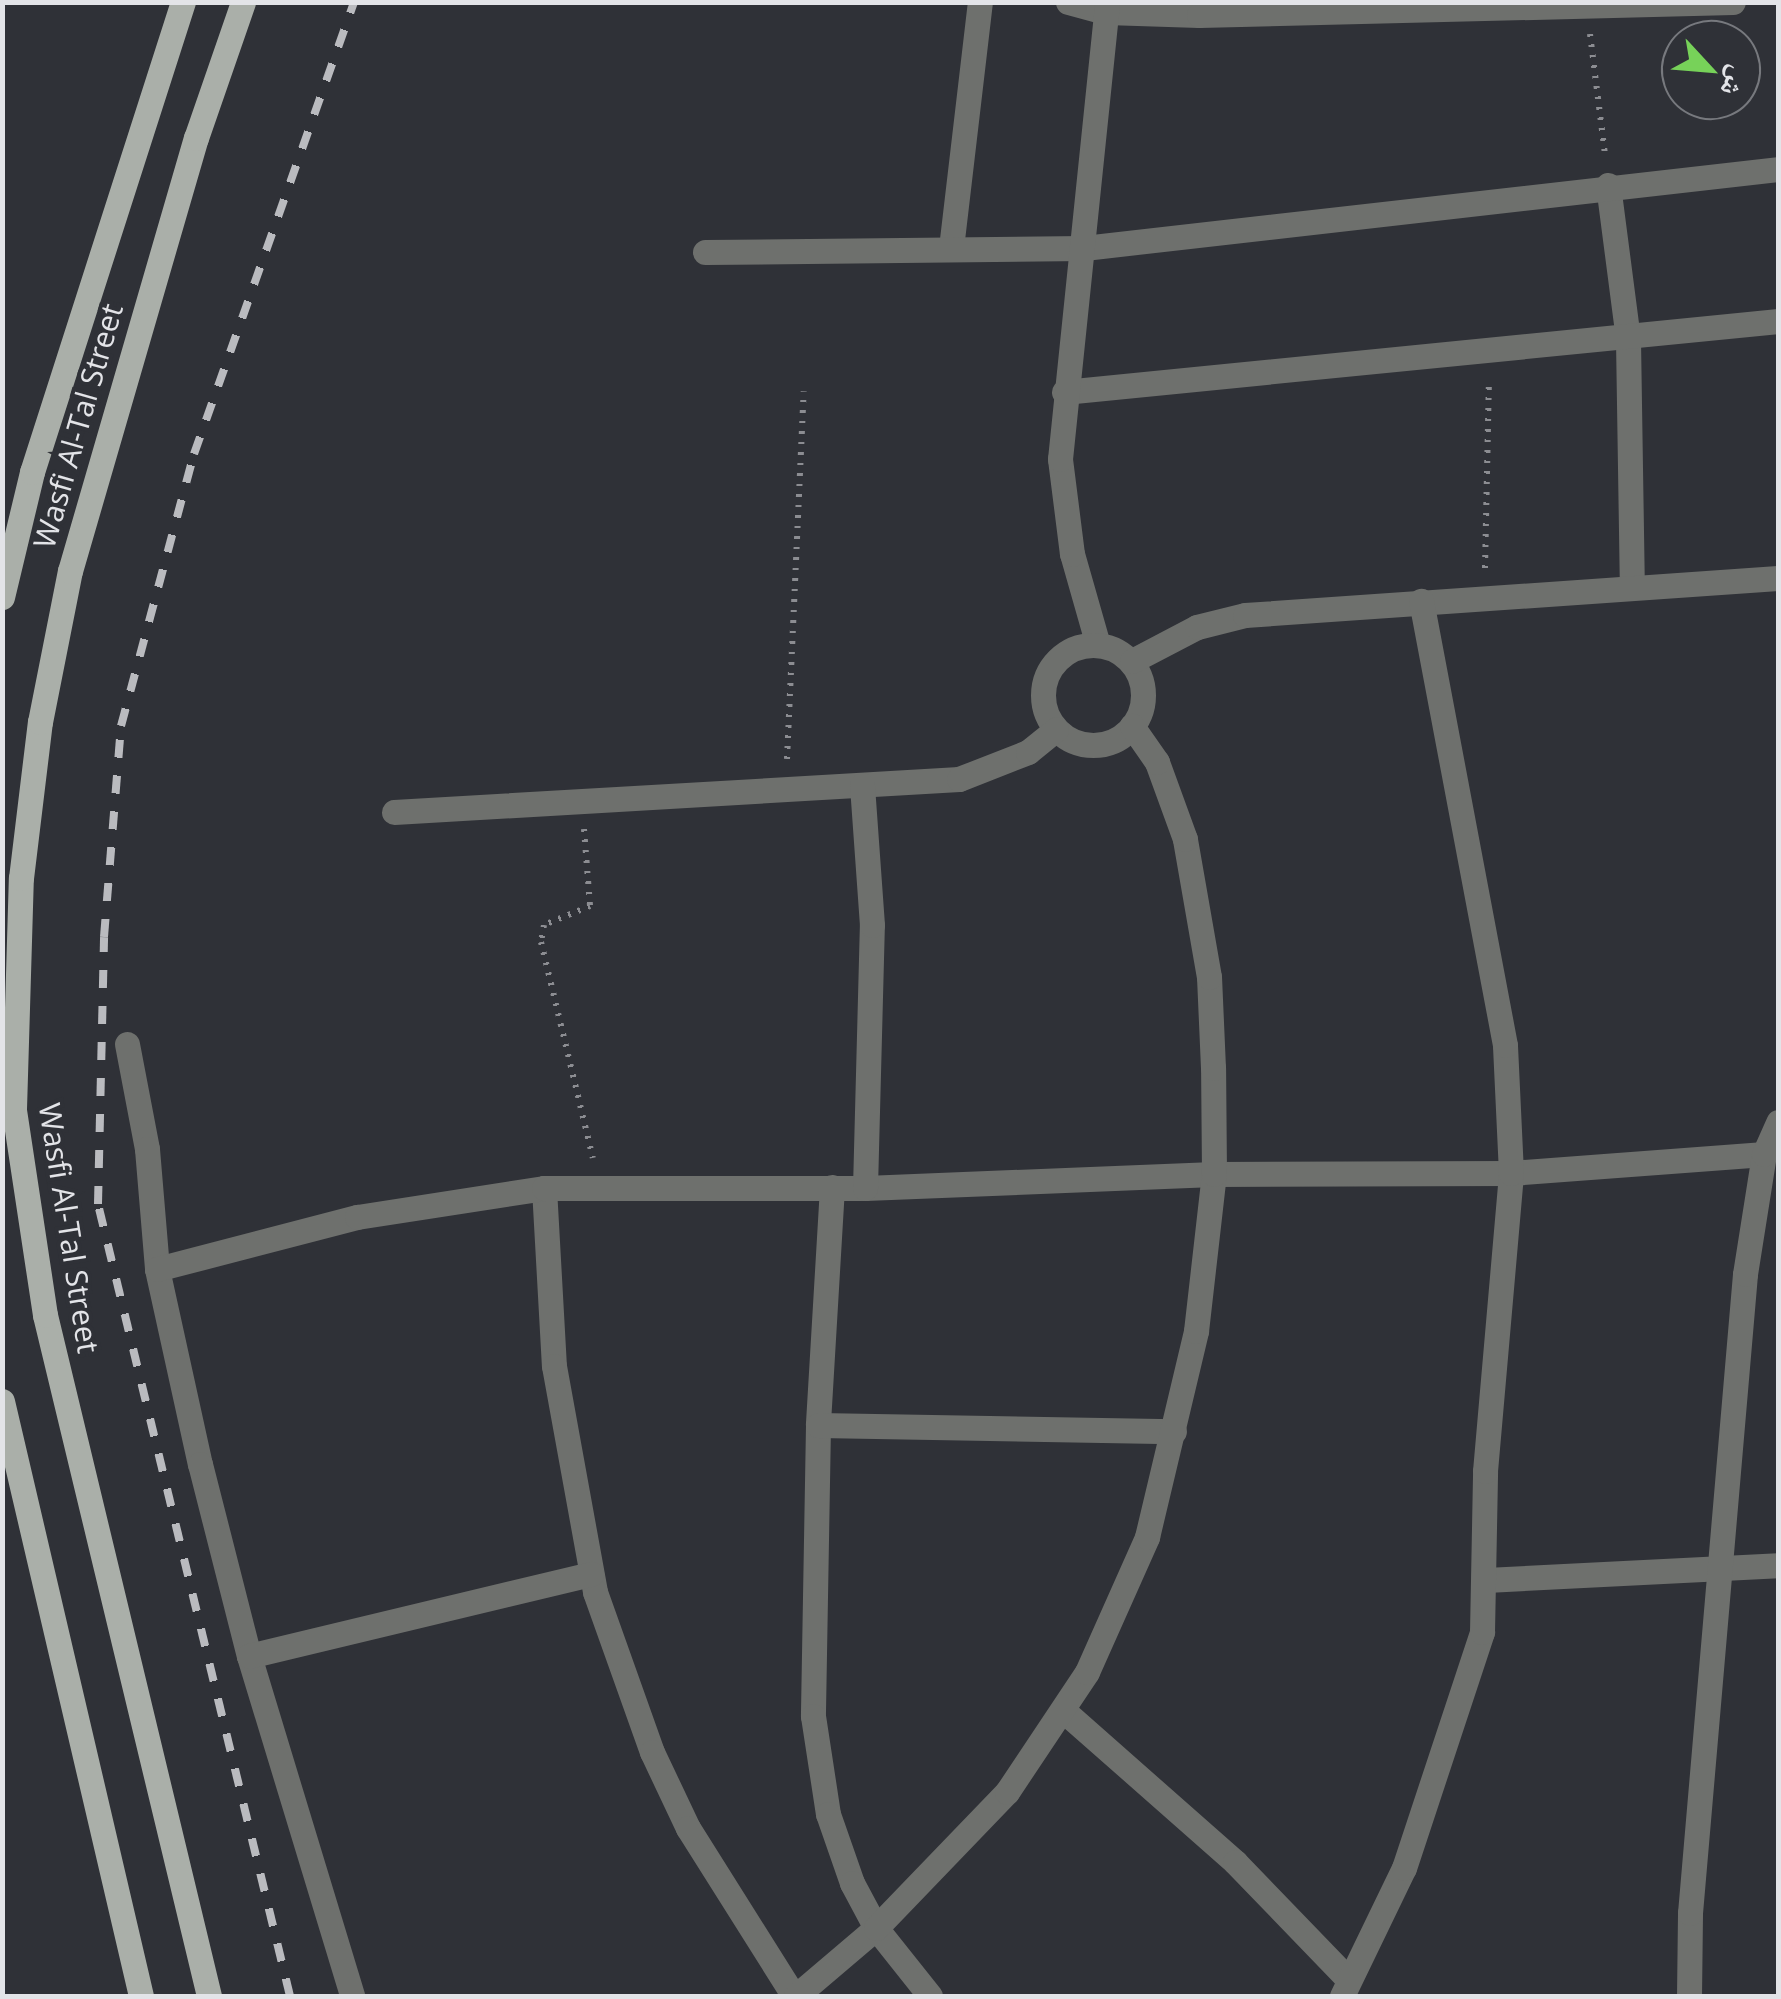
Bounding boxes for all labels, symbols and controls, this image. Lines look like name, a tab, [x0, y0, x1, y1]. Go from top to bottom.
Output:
north arrow	[1661, 20, 1761, 120]
text: ش	[1713, 61, 1760, 104]
street label: Wasfi Al-Tal Street	[26, 300, 130, 552]
street label: Wasfi Al-Tal Street	[31, 1100, 107, 1356]

